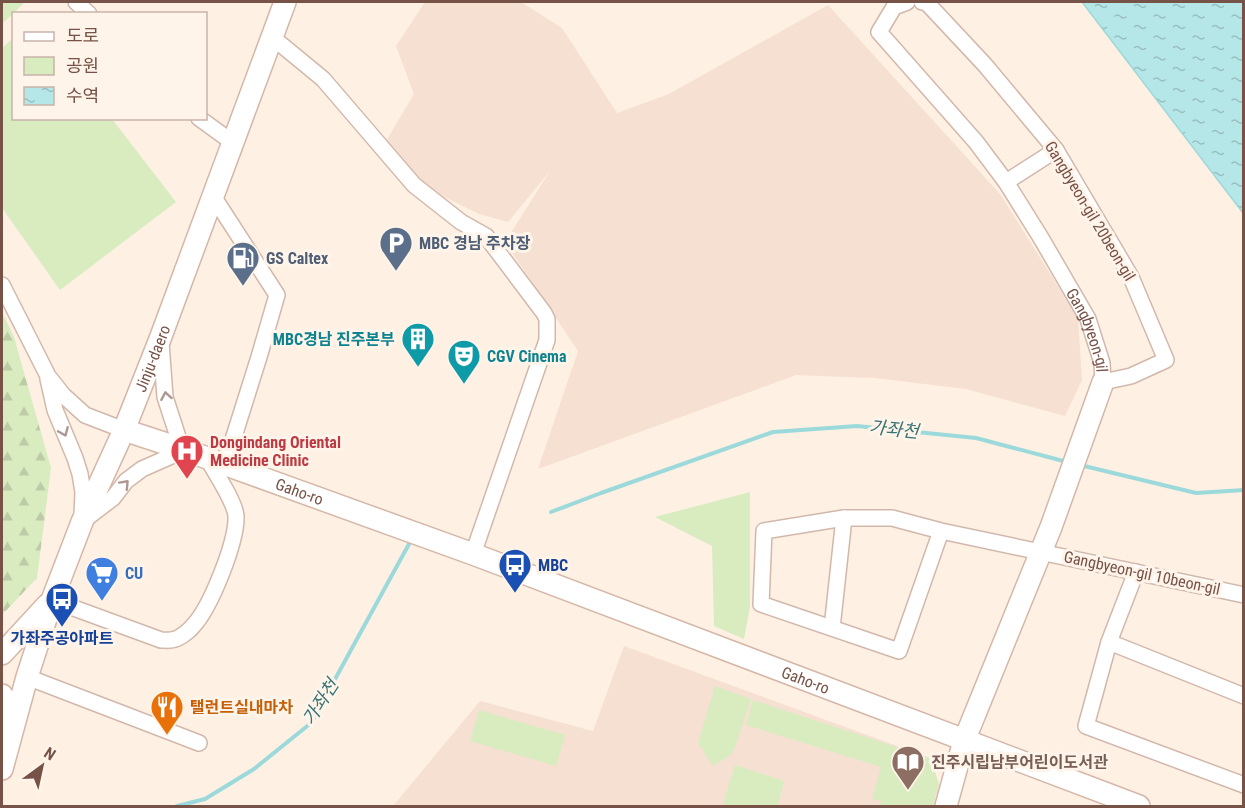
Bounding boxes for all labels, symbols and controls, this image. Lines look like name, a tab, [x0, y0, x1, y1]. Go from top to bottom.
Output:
legend	[12, 12, 207, 120]
text: 도로	[66, 25, 99, 46]
text: 공원	[66, 55, 99, 76]
text: 수역	[66, 85, 99, 106]
street label: Gangbyeon-gil 20beon-gil	[1041, 138, 1139, 284]
parking icon: MBC 경남 주차장	[378, 225, 414, 272]
place label: MBC 경남 주차장	[419, 234, 530, 253]
fuel station icon: GS Caltex	[225, 240, 261, 287]
place label: GS Caltex	[266, 249, 329, 268]
street label: Gangbyeon-gil	[1063, 285, 1112, 373]
building icon: MBC경남 진주본부	[400, 321, 436, 368]
street label: Jinju-daero	[131, 322, 174, 395]
place label: MBC경남 진주본부	[273, 330, 395, 349]
theatre icon: CGV Cinema	[446, 338, 482, 385]
place label: CGV Cinema	[487, 347, 567, 366]
one-way arrow	[161, 391, 173, 401]
water label: 가좌천	[868, 416, 922, 442]
one-way arrow	[57, 426, 69, 437]
hospital icon: Dongindang Oriental Medicine Clinic	[169, 433, 205, 480]
place label: Dongindang Oriental Medicine Clinic	[210, 433, 341, 470]
street label: Gaho-ro	[273, 474, 326, 509]
one-way arrow	[118, 480, 129, 490]
bus stop icon: MBC	[497, 547, 533, 594]
street label: Gangbyeon-gil 10beon-gil	[1062, 547, 1222, 599]
supermarket icon: CU	[84, 555, 120, 602]
place label: MBC	[538, 556, 568, 575]
place label: CU	[125, 564, 143, 583]
bus stop icon: 가좌주공아파트	[44, 581, 80, 628]
place label: 가좌주공아파트	[10, 629, 114, 648]
street label: Gaho-ro	[779, 662, 832, 698]
water label: 가좌천	[298, 673, 344, 729]
restaurant icon: 탤런트실내마차	[149, 689, 185, 736]
place label: 탤런트실내마차	[190, 698, 293, 717]
north arrow	[12, 736, 72, 796]
text: N	[41, 743, 59, 764]
library icon: 진주시립남부어린이도서관	[890, 744, 926, 791]
place label: 진주시립남부어린이도서관	[931, 753, 1108, 772]

